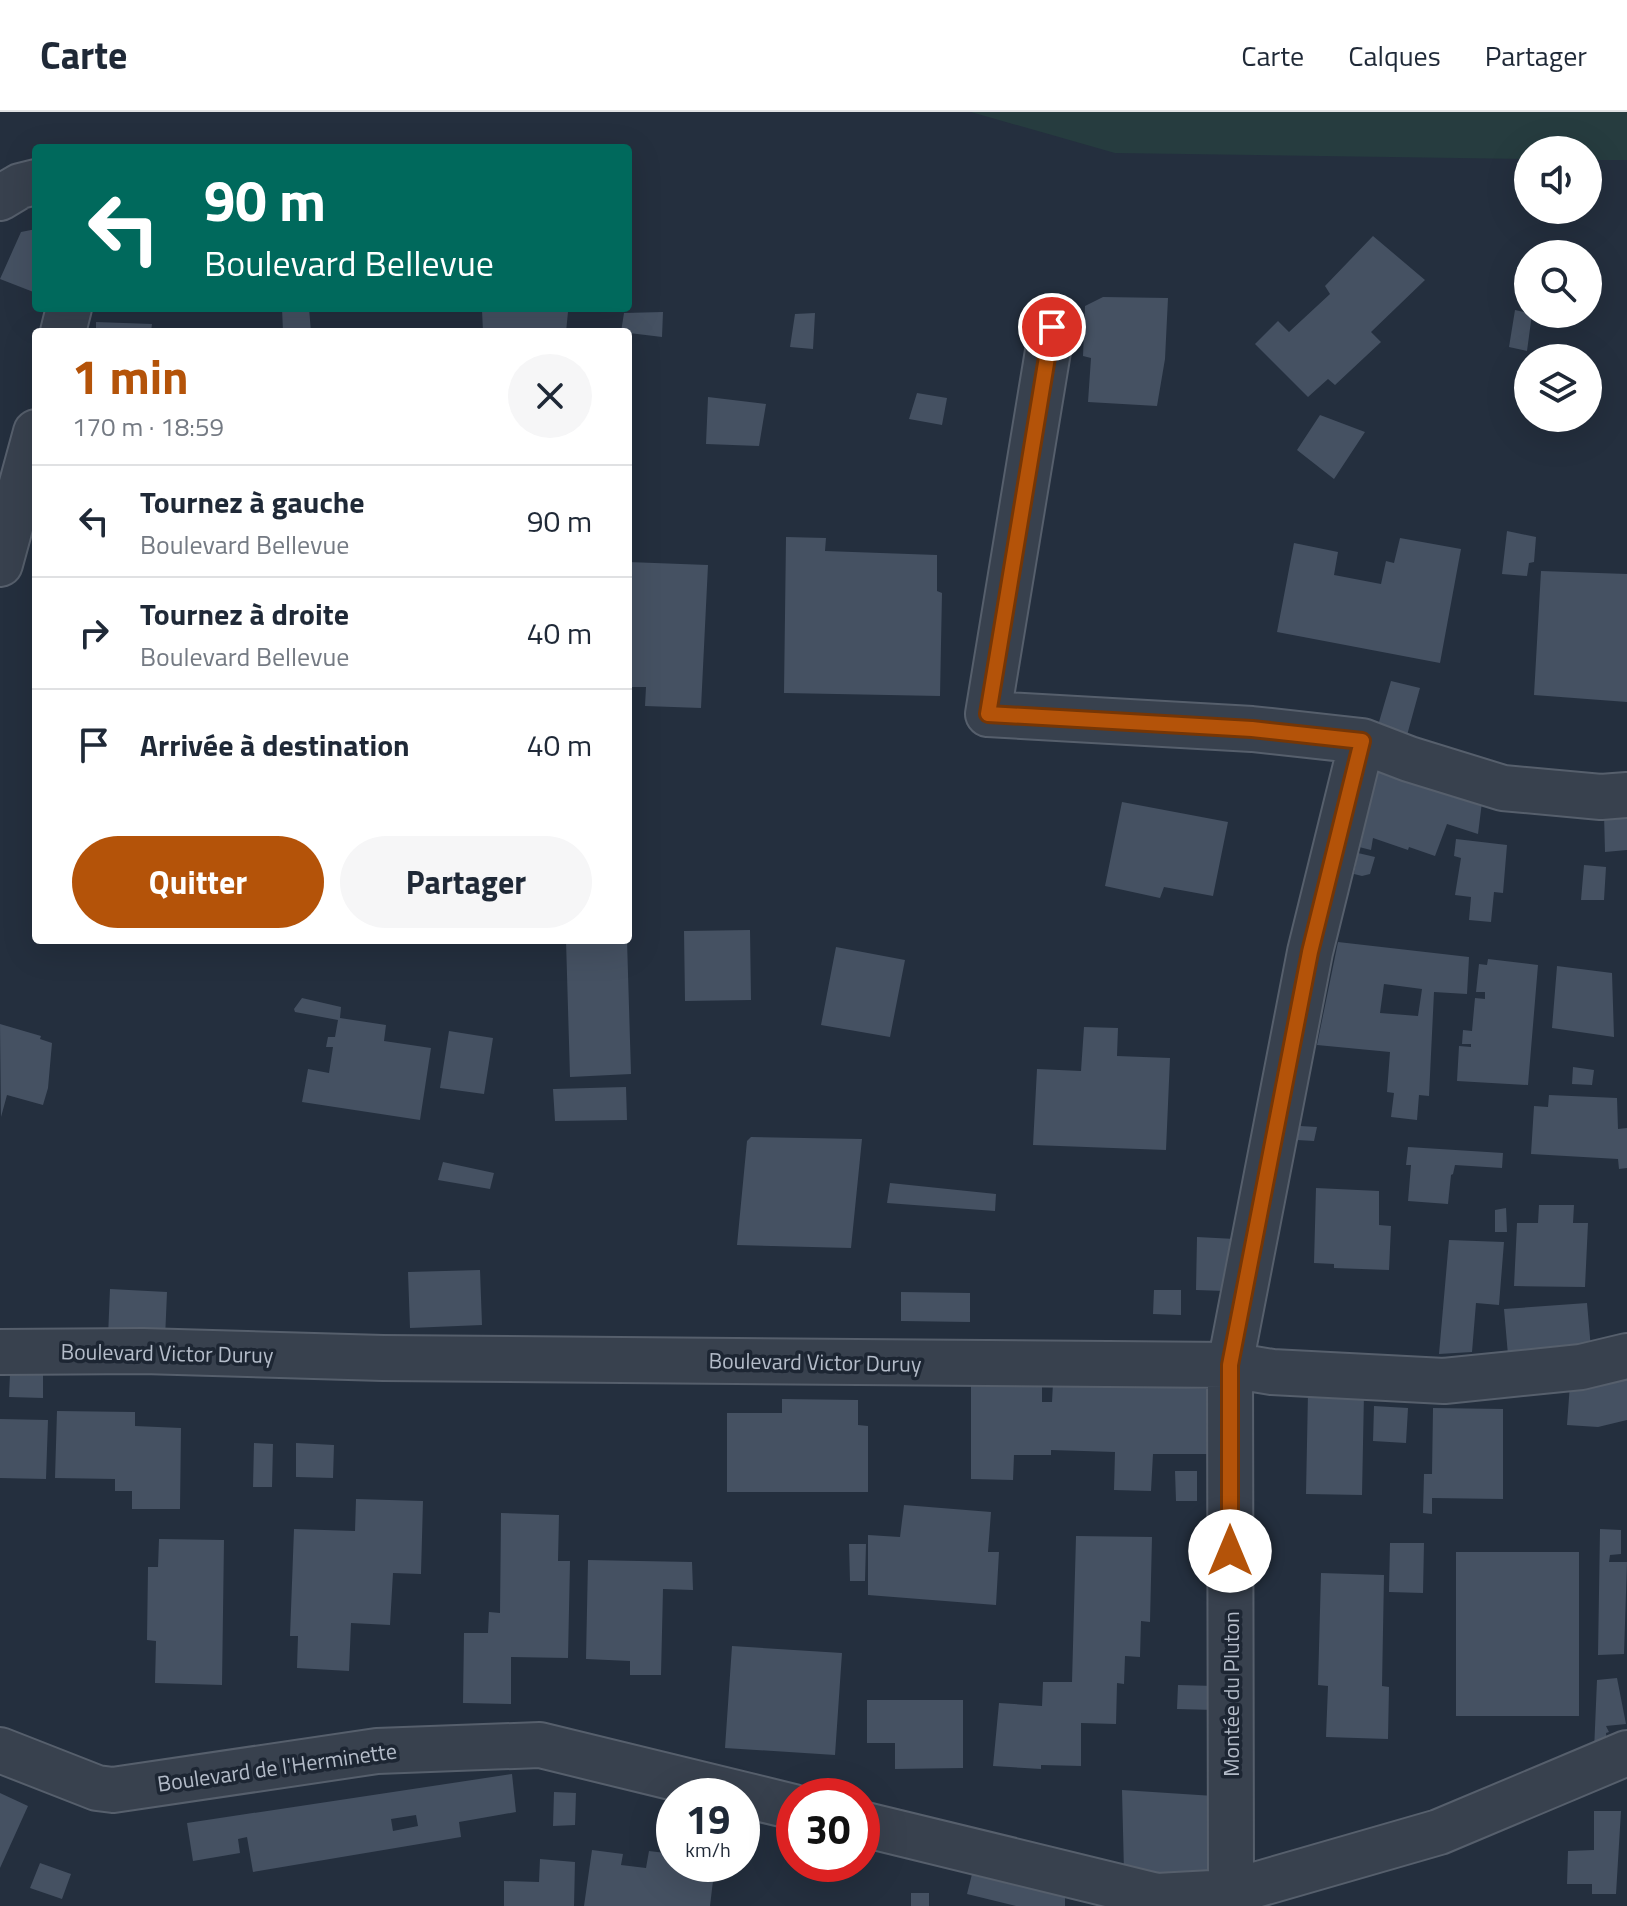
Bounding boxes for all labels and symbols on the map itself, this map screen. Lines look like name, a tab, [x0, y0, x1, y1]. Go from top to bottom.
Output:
pin	[1018, 293, 1086, 361]
street label: Boulevard Victor Duruy	[60, 1334, 274, 1372]
street label: Boulevard Victor Duruy	[708, 1343, 922, 1381]
position arrow	[1188, 1509, 1272, 1593]
street label: Montée du Pluton	[1214, 1611, 1248, 1777]
street label: Boulevard de l'Herminette	[155, 1733, 399, 1801]
speed limit sign: 30	[776, 1778, 880, 1882]

